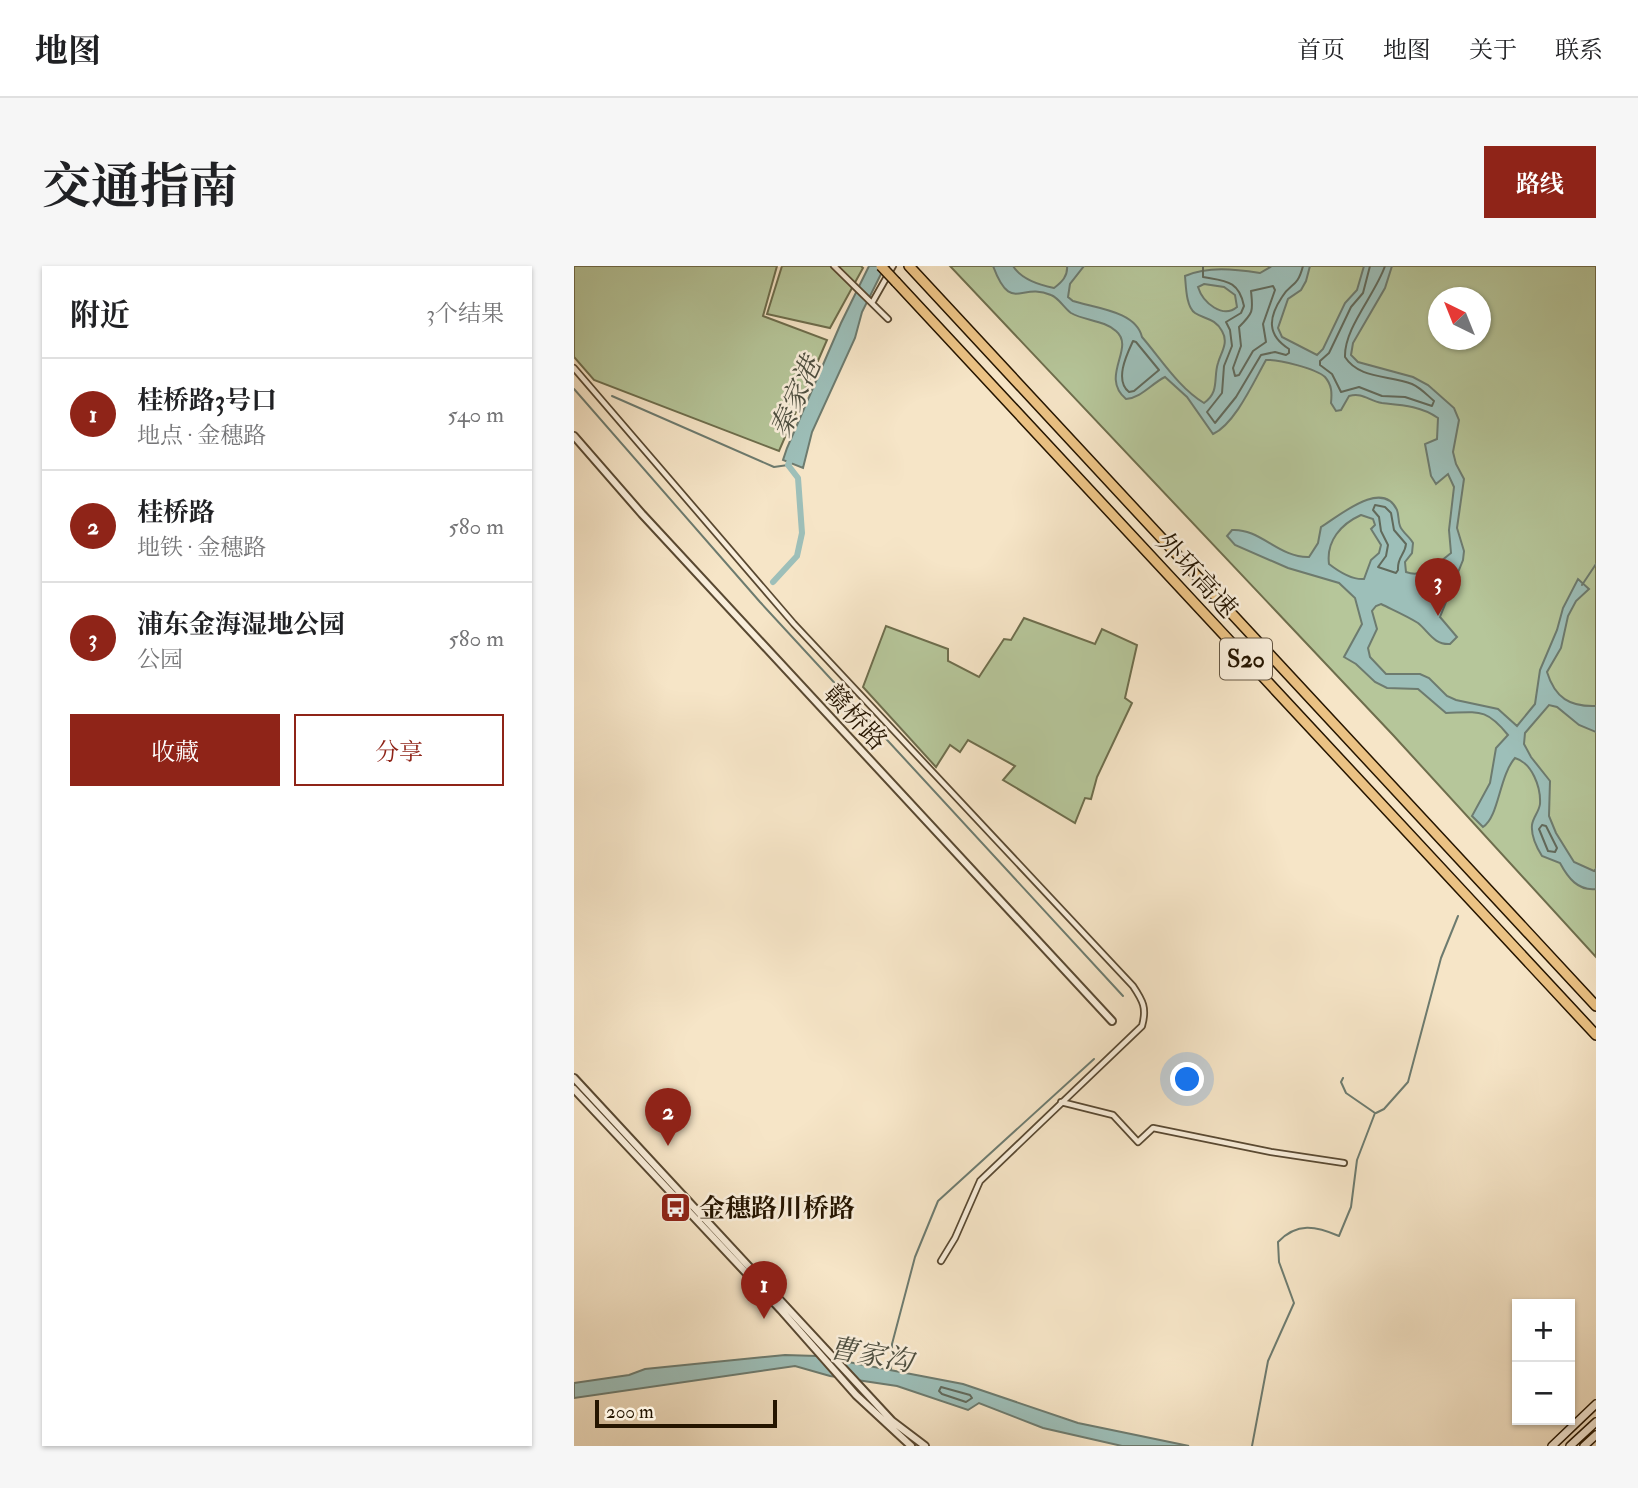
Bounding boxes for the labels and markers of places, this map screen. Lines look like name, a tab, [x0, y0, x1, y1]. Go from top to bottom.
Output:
pin: 3	[1415, 558, 1461, 616]
pin: 2	[645, 1088, 691, 1146]
bus stop icon: 金穗路川桥路	[659, 1191, 693, 1225]
place label: 金穗路川桥路	[699, 1193, 855, 1225]
pin: 1	[741, 1261, 787, 1319]

